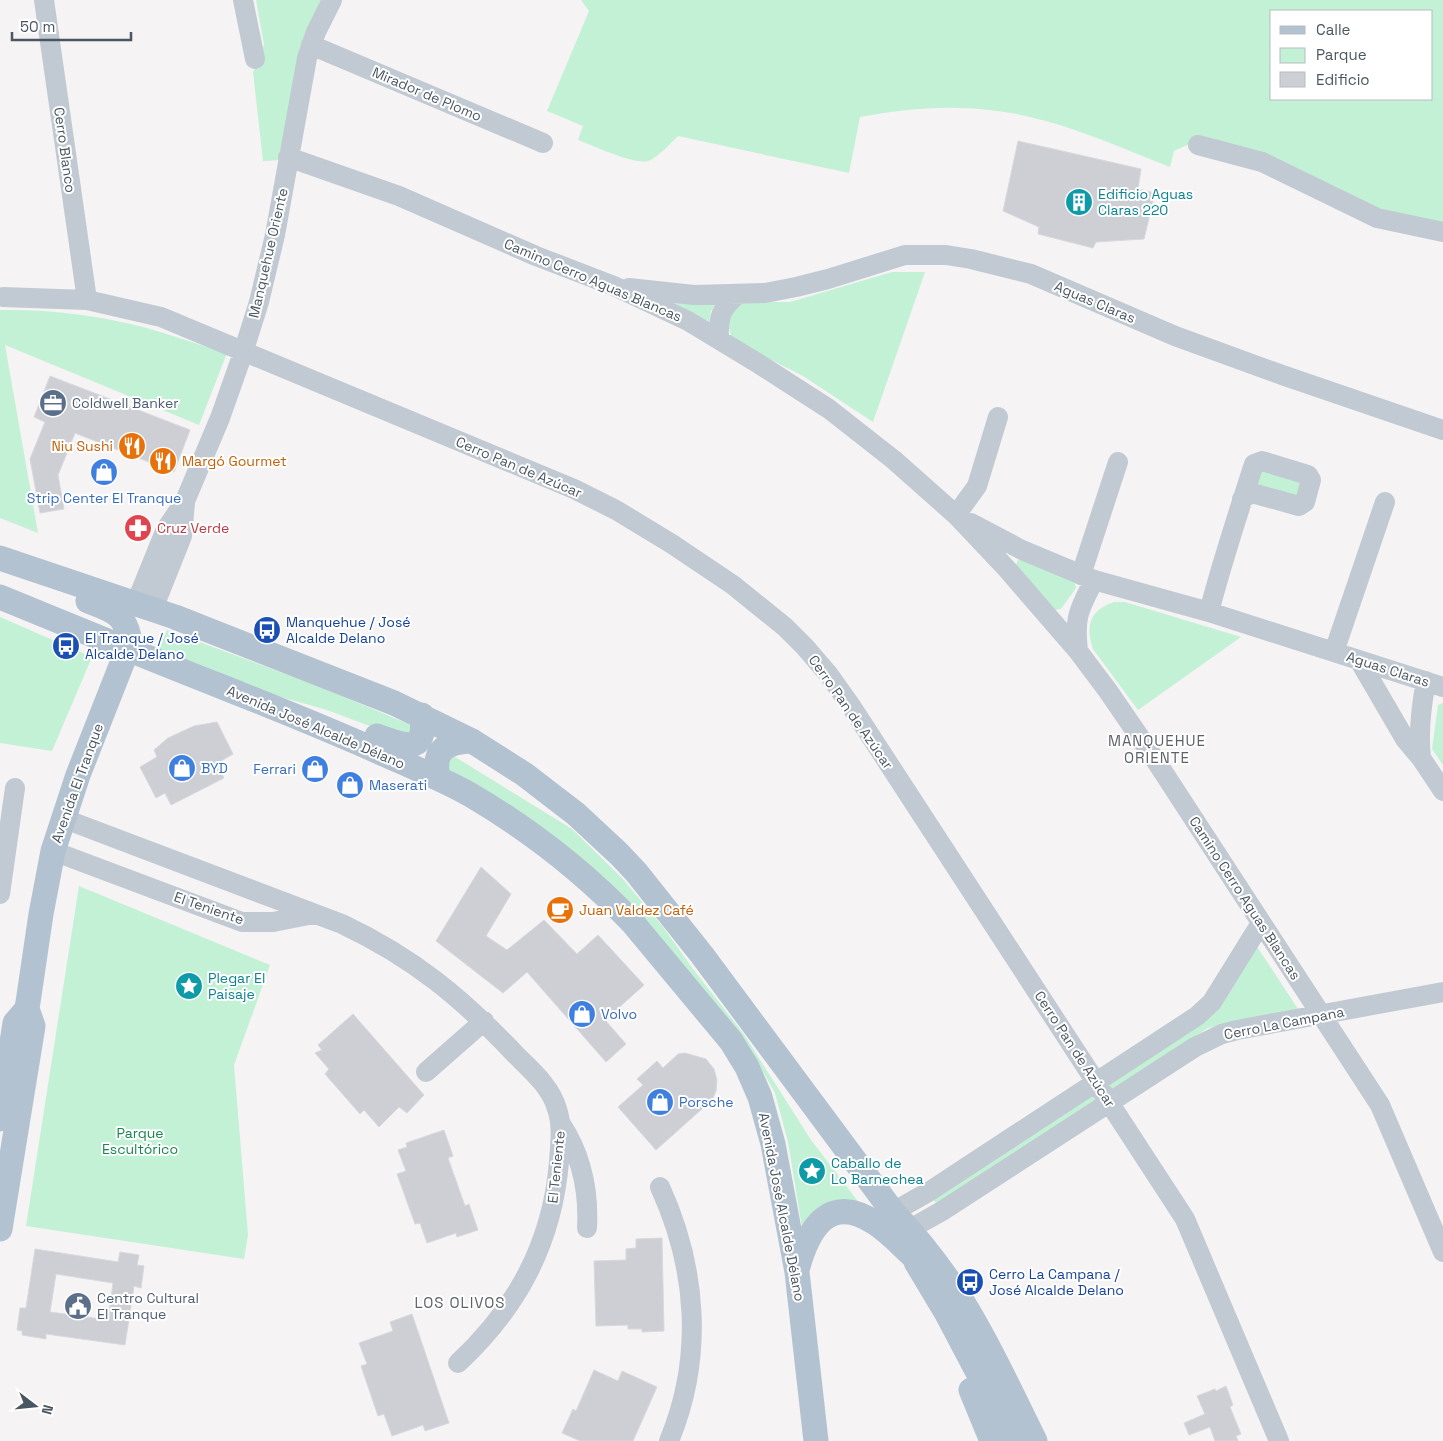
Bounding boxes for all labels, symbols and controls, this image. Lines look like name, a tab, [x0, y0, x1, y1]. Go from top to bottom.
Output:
scale bar	[12, 10, 131, 42]
legend	[1270, 10, 1433, 100]
text: 50 m	[20, 17, 55, 36]
text: Calle	[1316, 20, 1351, 39]
text: Parque	[1316, 45, 1367, 64]
street label: Mirador de Plomo	[370, 63, 484, 125]
text: Edificio	[1316, 70, 1370, 89]
street label: Cerro Blanco	[50, 106, 80, 194]
place label: Edificio Aguas Claras 220	[1098, 185, 1193, 219]
street label: Manquehue Oriente	[244, 186, 292, 320]
building icon: Edificio Aguas Claras 220	[1064, 187, 1094, 217]
street label: Camino Cerro Aguas Blancas	[501, 234, 685, 326]
street label: Aguas Claras	[1052, 277, 1138, 327]
office icon: Coldwell Banker	[38, 388, 68, 418]
place label: Coldwell Banker	[72, 394, 179, 412]
restaurant icon: Niu Sushi	[117, 431, 147, 461]
street label: Cerro Pan de Azúcar	[453, 432, 585, 502]
place label: Niu Sushi	[52, 437, 113, 455]
restaurant icon: Margó Gourmet	[148, 446, 178, 476]
place label: Margó Gourmet	[182, 452, 287, 470]
shop icon: Strip Center El Tranque	[89, 457, 119, 487]
place label: Strip Center El Tranque	[27, 489, 181, 507]
pharmacy icon: Cruz Verde	[123, 513, 153, 543]
place label: Cruz Verde	[157, 519, 229, 537]
place label: Manquehue / José Alcalde Delano	[286, 613, 411, 647]
bus stop icon: Manquehue / José Alcalde Delano	[252, 615, 282, 645]
place label: El Tranque / José Alcalde Delano	[85, 629, 199, 663]
bus stop icon: El Tranque / José Alcalde Delano	[51, 631, 81, 661]
street label: Aguas Claras	[1344, 647, 1432, 691]
street label: Cerro Pan de Azúcar	[805, 651, 897, 773]
street label: Avenida José Alcalde Délano	[224, 681, 408, 773]
street label: Avenida El Tranque	[47, 721, 107, 845]
district label: MANQUEHUE ORIENTE	[1108, 731, 1206, 767]
shop icon: BYD	[167, 753, 197, 783]
shop icon: Ferrari	[300, 754, 330, 784]
place label: BYD	[201, 759, 228, 777]
place label: Ferrari	[253, 760, 296, 778]
shop icon: Maserati	[335, 770, 365, 800]
place label: Maserati	[369, 776, 427, 794]
street label: Camino Cerro Aguas Blancas	[1185, 813, 1305, 983]
street label: El Teniente	[172, 888, 246, 928]
cafe icon: Juan Valdez Café	[545, 895, 575, 925]
place label: Juan Valdez Café	[579, 901, 694, 919]
place label: Plegar El Paisaje	[208, 969, 265, 1003]
place icon: Plegar El Paisaje	[174, 971, 204, 1001]
street label: Cerro Pan de Azúcar	[1031, 987, 1119, 1111]
shop icon: Volvo	[567, 999, 597, 1029]
street label: Cerro La Campana	[1222, 1003, 1346, 1043]
place label: Volvo	[601, 1005, 637, 1023]
shop icon: Porsche	[645, 1087, 675, 1117]
place label: Porsche	[679, 1093, 734, 1111]
street label: Avenida José Alcalde Délano	[755, 1111, 809, 1303]
park label: Parque Escultórico	[102, 1124, 178, 1158]
street label: El Teniente	[543, 1130, 569, 1204]
place label: Caballo de Lo Barnechea	[831, 1154, 924, 1188]
place icon: Caballo de Lo Barnechea	[797, 1156, 827, 1186]
place label: Cerro La Campana / José Alcalde Delano	[989, 1265, 1124, 1299]
bus stop icon: Cerro La Campana / José Alcalde Delano	[955, 1267, 985, 1297]
place label: Centro Cultural El Tranque	[97, 1289, 199, 1323]
public building icon: Centro Cultural El Tranque	[63, 1291, 93, 1321]
district label: LOS OLIVOS	[414, 1293, 506, 1312]
north arrow	[10, 1381, 60, 1431]
text: N	[38, 1403, 57, 1417]

